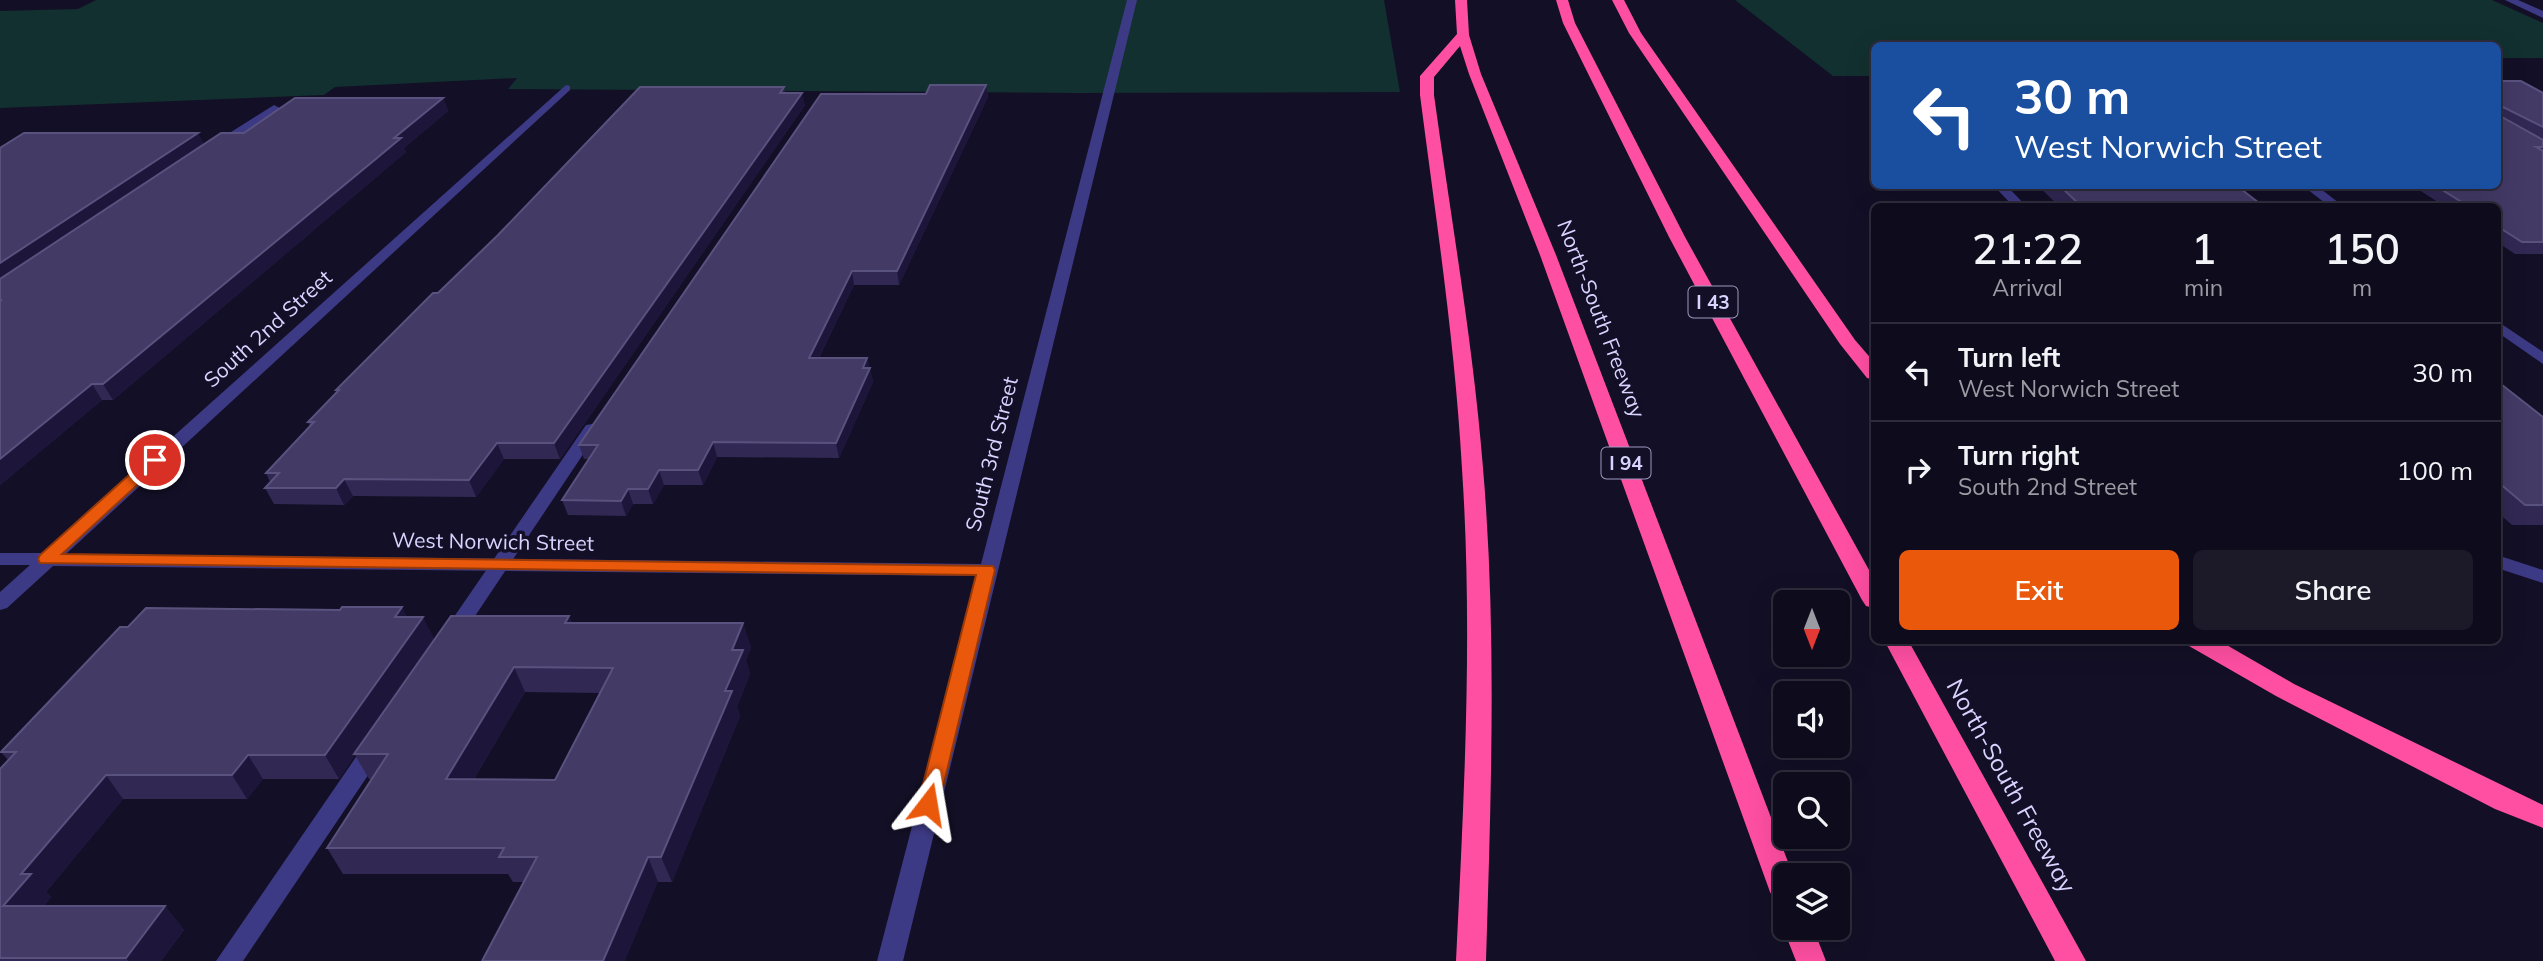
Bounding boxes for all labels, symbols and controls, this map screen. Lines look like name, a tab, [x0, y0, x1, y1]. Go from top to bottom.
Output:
text: 30 m	[2014, 65, 2130, 126]
icon: left	[1899, 70, 1990, 161]
text: West Norwich Street	[2014, 126, 2322, 166]
street label: North-South Freeway	[1552, 216, 1652, 421]
text: 21:22	[1972, 222, 2083, 275]
text: 1	[2191, 222, 2216, 275]
text: 150	[2324, 222, 2400, 275]
street label: South 2nd Street	[198, 264, 337, 393]
text: Arrival	[1992, 273, 2063, 302]
text: min	[2184, 273, 2223, 302]
text: m	[2352, 273, 2372, 302]
road number: I 43	[1688, 286, 1738, 318]
text: Turn left	[1958, 341, 2060, 374]
icon: left	[1899, 353, 1937, 391]
text: 30 m	[2412, 356, 2473, 389]
street label: South 3rd Street	[959, 374, 1023, 534]
text: West Norwich Street	[1958, 374, 2179, 403]
pin	[125, 430, 185, 490]
text: Turn right	[1958, 439, 2079, 472]
icon: arrive	[136, 441, 174, 479]
road number: I 94	[1602, 447, 1650, 478]
icon: right	[1899, 451, 1937, 489]
text: 100 m	[2397, 454, 2473, 487]
text: South 2nd Street	[1958, 472, 2137, 501]
street label: West Norwich Street	[392, 526, 594, 556]
button: Exit	[1899, 550, 2179, 630]
button: Share	[2193, 550, 2473, 630]
north arrow	[1773, 590, 1850, 667]
map controls	[1773, 590, 1850, 940]
street label: North-South Freeway	[1941, 673, 2083, 898]
button: sound	[1773, 681, 1850, 758]
position arrow	[891, 767, 965, 841]
button: search	[1773, 772, 1850, 849]
button: layers	[1773, 863, 1850, 940]

